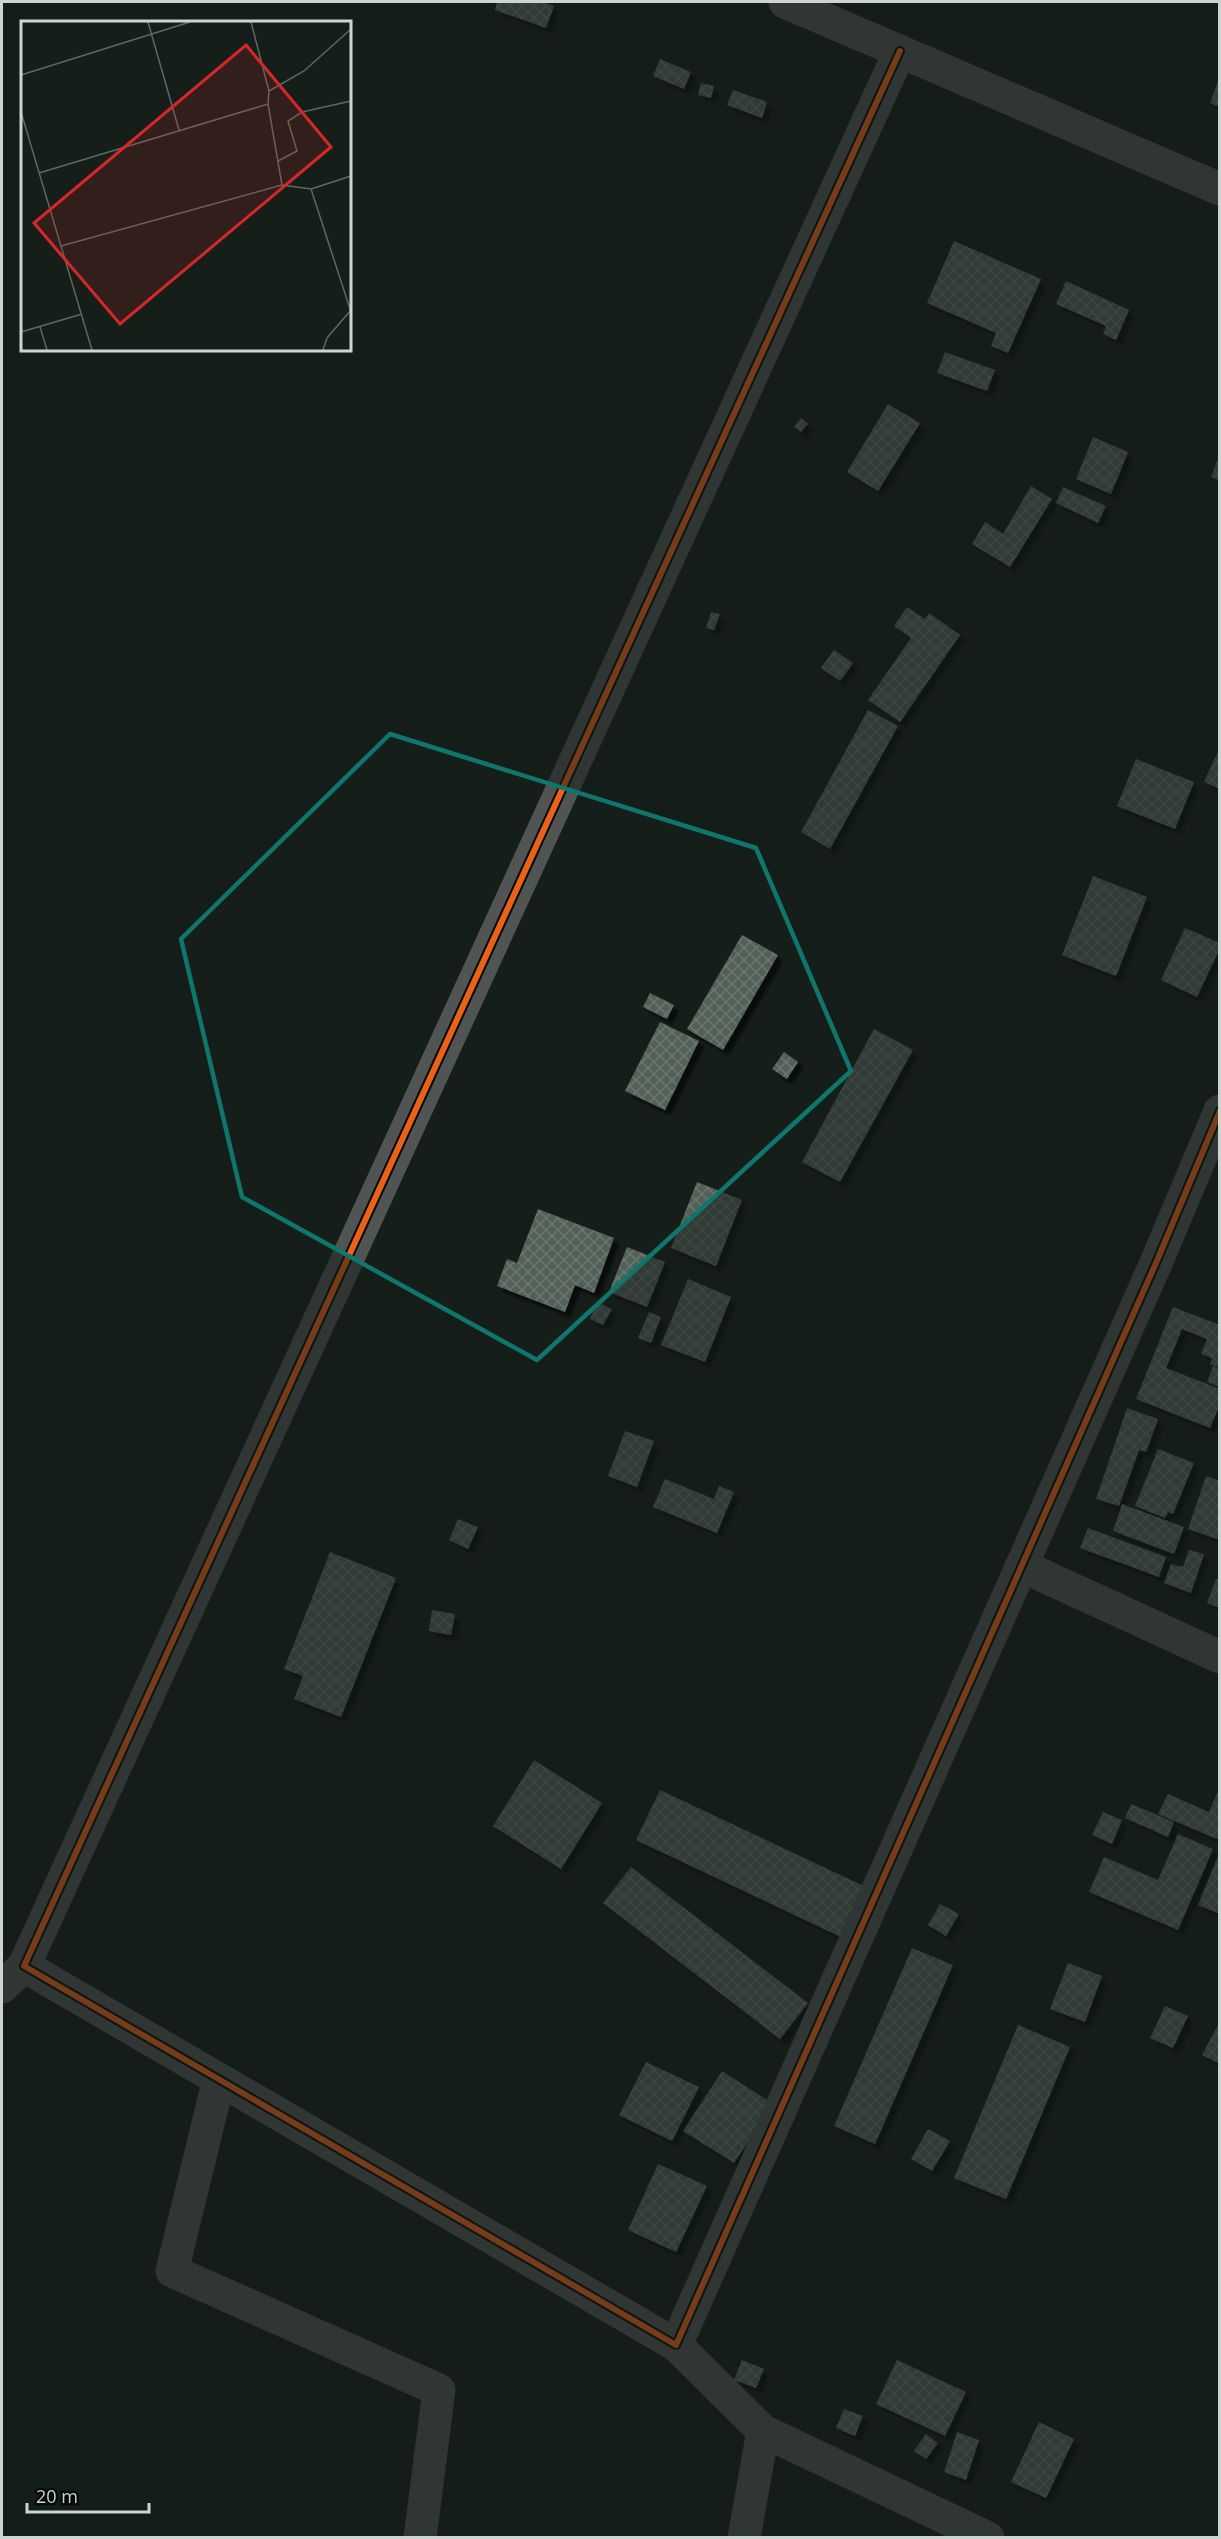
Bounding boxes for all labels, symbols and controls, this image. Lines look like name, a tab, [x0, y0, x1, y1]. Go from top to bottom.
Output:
inset map	[21, 21, 351, 351]
scale bar	[27, 2476, 148, 2514]
text: 20 m	[36, 2484, 78, 2508]

